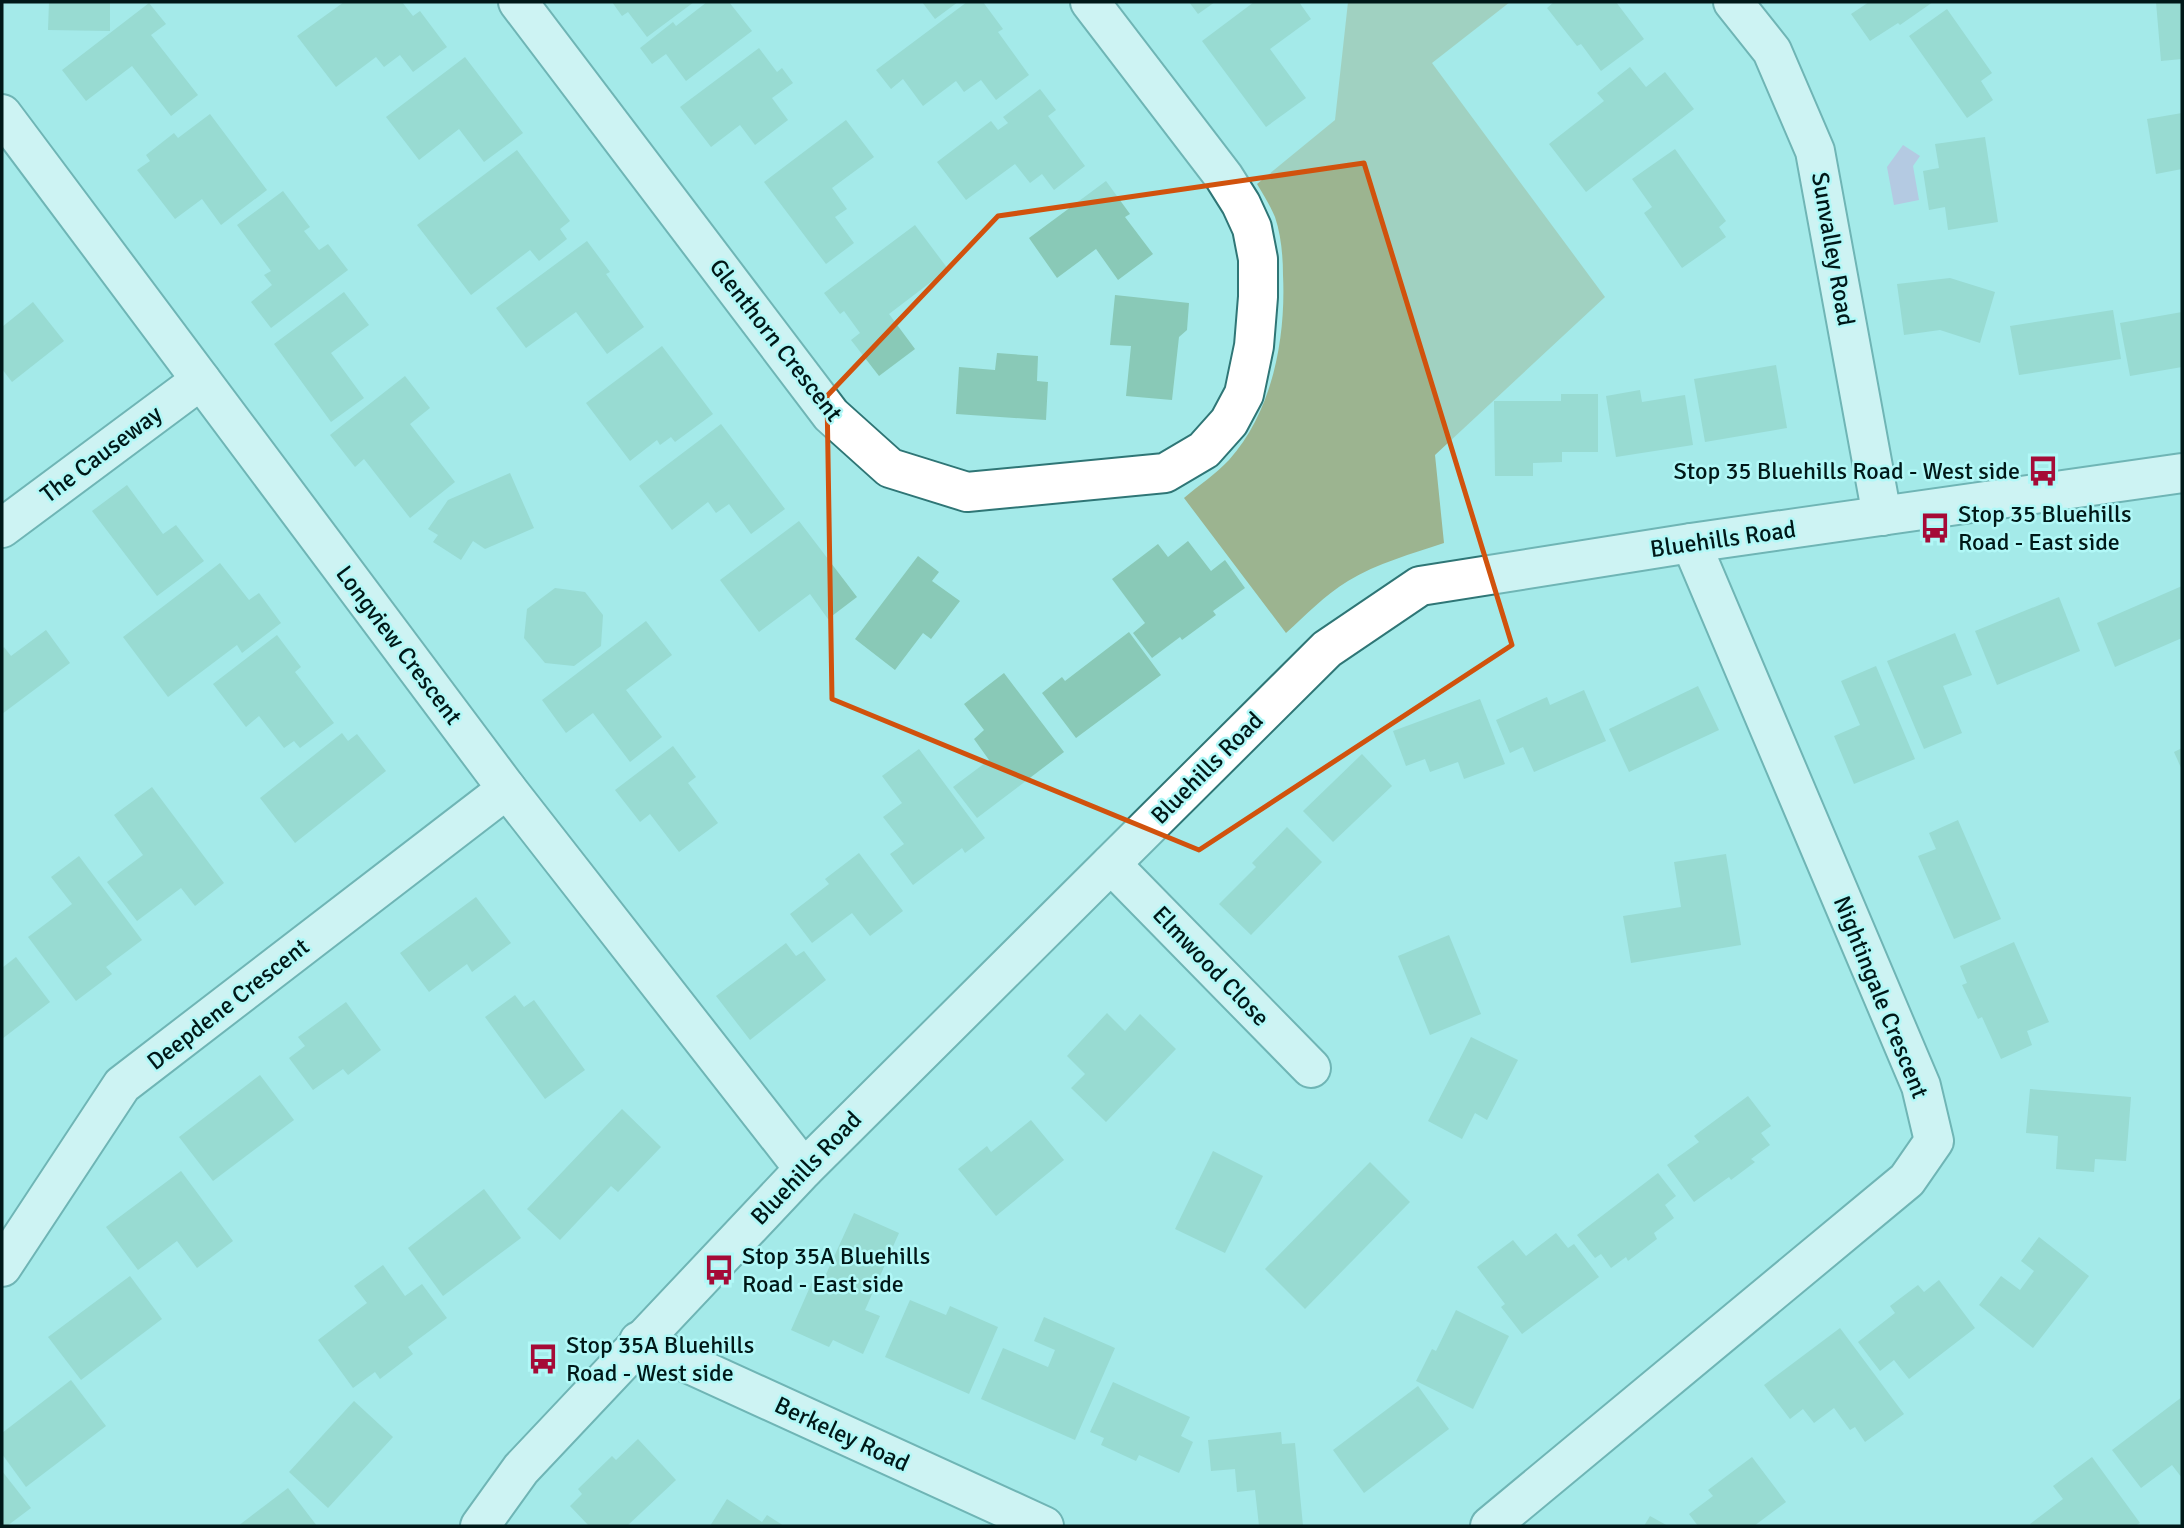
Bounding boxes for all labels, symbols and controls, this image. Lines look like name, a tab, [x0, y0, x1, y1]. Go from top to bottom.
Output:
street label: Sunvalley Road	[1805, 170, 1861, 328]
street label: Glenthorn Crescent	[703, 253, 849, 427]
street label: The Causeway	[34, 399, 168, 509]
bus stop icon: Stop 35 Bluehills Road - West side	[2026, 454, 2060, 488]
place label: Stop 35 Bluehills Road - West side	[1673, 456, 2020, 486]
place label: Stop 35 Bluehills Road - East side	[1958, 499, 2131, 557]
bus stop icon: Stop 35 Bluehills Road - East side	[1918, 511, 1952, 545]
street label: Bluehills Road	[1648, 514, 1798, 564]
street label: Longview Crescent	[329, 559, 469, 731]
street label: Bluehills Road	[1144, 705, 1270, 831]
street label: Nightingale Crescent	[1827, 891, 1935, 1103]
street label: Elmwood Close	[1146, 900, 1276, 1032]
street label: Deepdene Crescent	[141, 931, 315, 1077]
street label: Bluehills Road	[744, 1105, 868, 1231]
place label: Stop 35A Bluehills Road - East side	[742, 1241, 930, 1299]
bus stop icon: Stop 35A Bluehills Road - East side	[702, 1253, 736, 1287]
place label: Stop 35A Bluehills Road - West side	[566, 1330, 754, 1388]
bus stop icon: Stop 35A Bluehills Road - West side	[526, 1342, 560, 1376]
street label: Berkeley Road	[770, 1390, 914, 1478]

